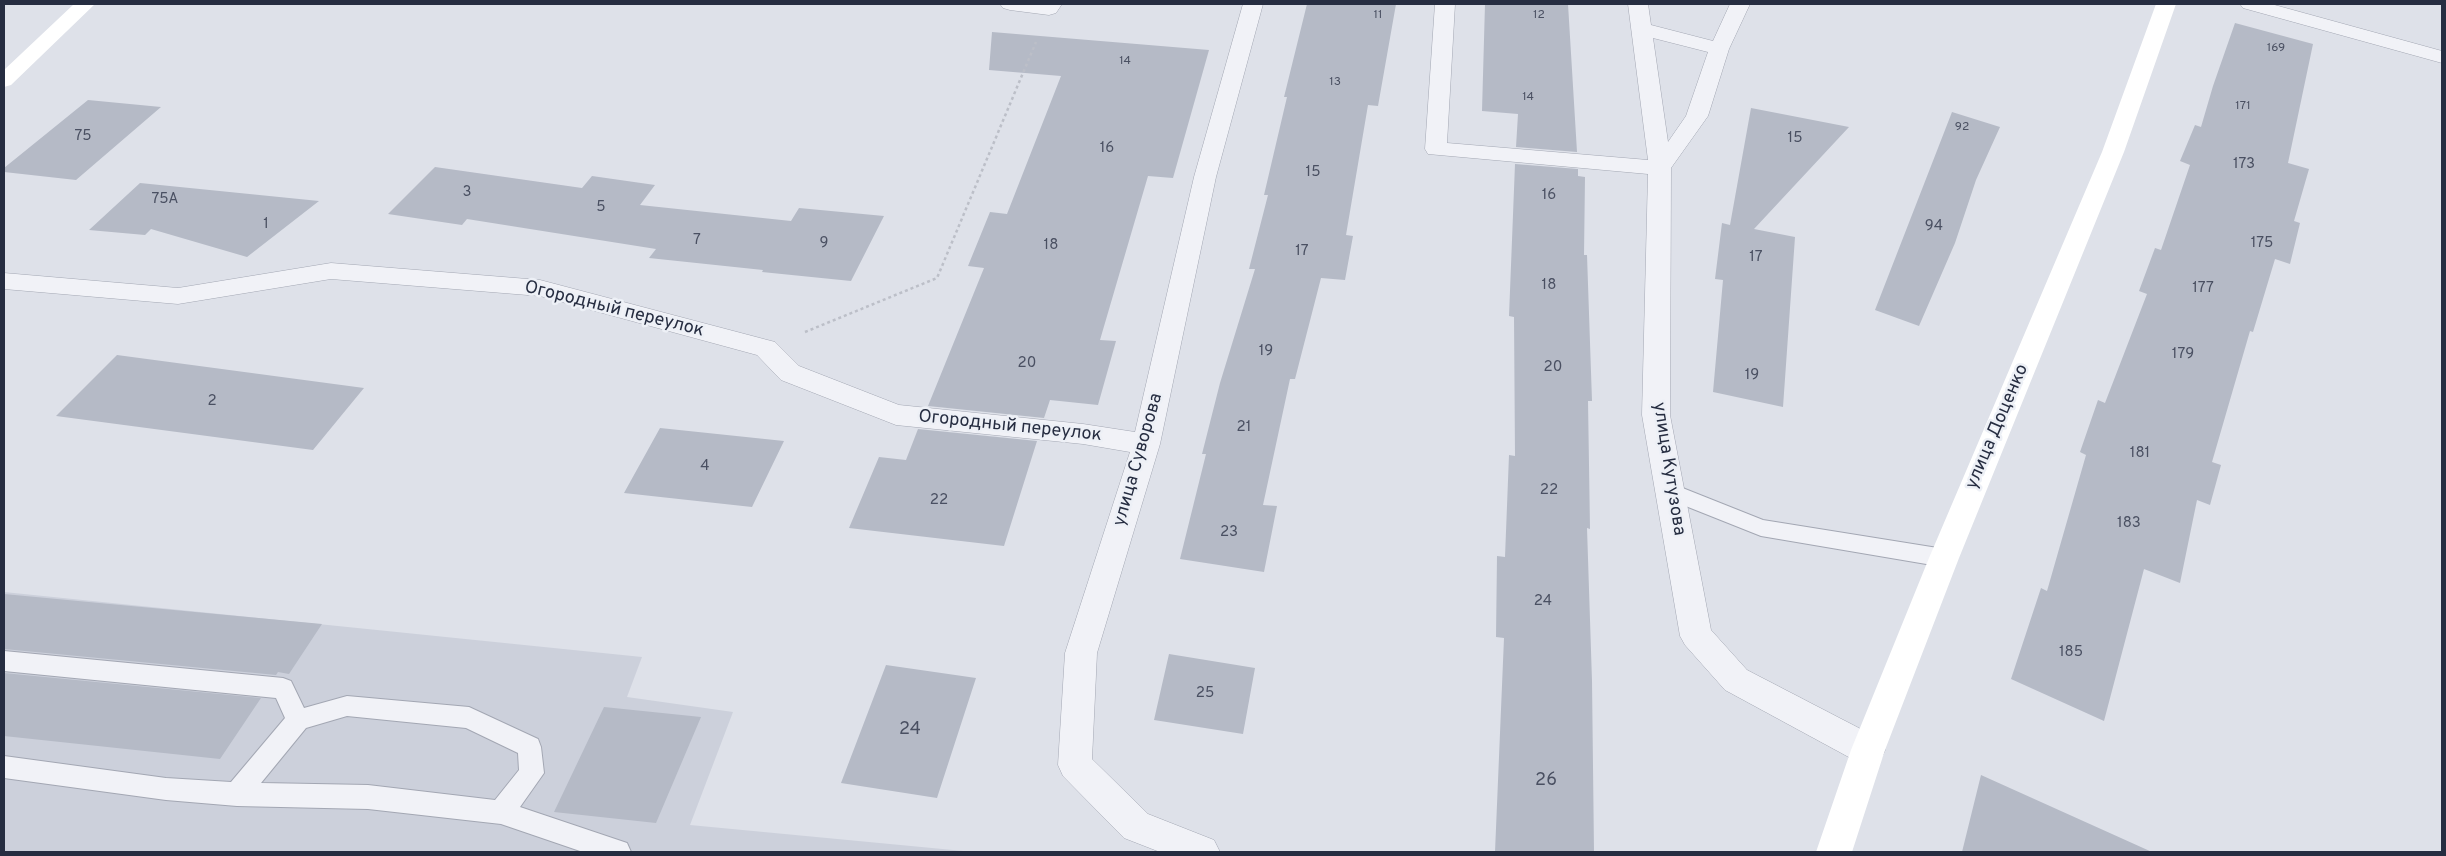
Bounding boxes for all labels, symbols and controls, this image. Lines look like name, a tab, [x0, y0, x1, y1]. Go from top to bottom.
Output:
house number: 11	[1374, 9, 1382, 23]
house number: 12	[1533, 9, 1545, 23]
house number: 169	[2267, 42, 2285, 56]
house number: 14	[1119, 55, 1131, 69]
house number: 13	[1329, 76, 1341, 90]
house number: 14	[1522, 91, 1534, 105]
house number: 171	[2235, 100, 2251, 114]
house number: 92	[1955, 121, 1969, 135]
house number: 75	[74, 128, 92, 146]
house number: 15	[1788, 130, 1802, 148]
house number: 16	[1100, 140, 1114, 158]
house number: 173	[2233, 156, 2255, 174]
house number: 15	[1306, 164, 1320, 182]
house number: 3	[462, 184, 472, 202]
house number: 16	[1542, 187, 1556, 205]
house number: 75А	[151, 191, 179, 209]
house number: 5	[596, 199, 606, 217]
house number: 1	[263, 216, 269, 234]
house number: 94	[1925, 218, 1943, 236]
house number: 7	[693, 232, 701, 250]
house number: 9	[820, 235, 828, 253]
house number: 175	[2251, 235, 2273, 253]
house number: 18	[1044, 237, 1058, 255]
house number: 17	[1295, 243, 1309, 261]
house number: 17	[1749, 249, 1763, 267]
street label: Огородный переулок	[522, 277, 706, 343]
house number: 18	[1542, 277, 1556, 295]
house number: 177	[2192, 280, 2214, 298]
house number: 19	[1259, 343, 1273, 361]
house number: 179	[2172, 346, 2194, 364]
house number: 20	[1018, 355, 1036, 373]
house number: 20	[1544, 359, 1562, 377]
street label: улица Доценко	[1962, 361, 2034, 493]
house number: 19	[1745, 367, 1759, 385]
street label: улица Суворова	[1110, 391, 1168, 529]
house number: 2	[207, 393, 217, 411]
street label: улица Кутузова	[1647, 401, 1689, 537]
street label: Огородный переулок	[917, 407, 1103, 447]
house number: 21	[1237, 419, 1251, 437]
house number: 181	[2130, 445, 2150, 463]
house number: 4	[700, 458, 710, 476]
house number: 22	[1540, 482, 1558, 500]
house number: 22	[930, 492, 948, 510]
house number: 183	[2117, 515, 2141, 533]
house number: 23	[1220, 524, 1238, 542]
house number: 24	[1534, 593, 1552, 611]
house number: 185	[2059, 644, 2083, 662]
house number: 25	[1196, 685, 1214, 703]
house number: 24	[899, 719, 921, 741]
house number: 26	[1535, 770, 1557, 792]

